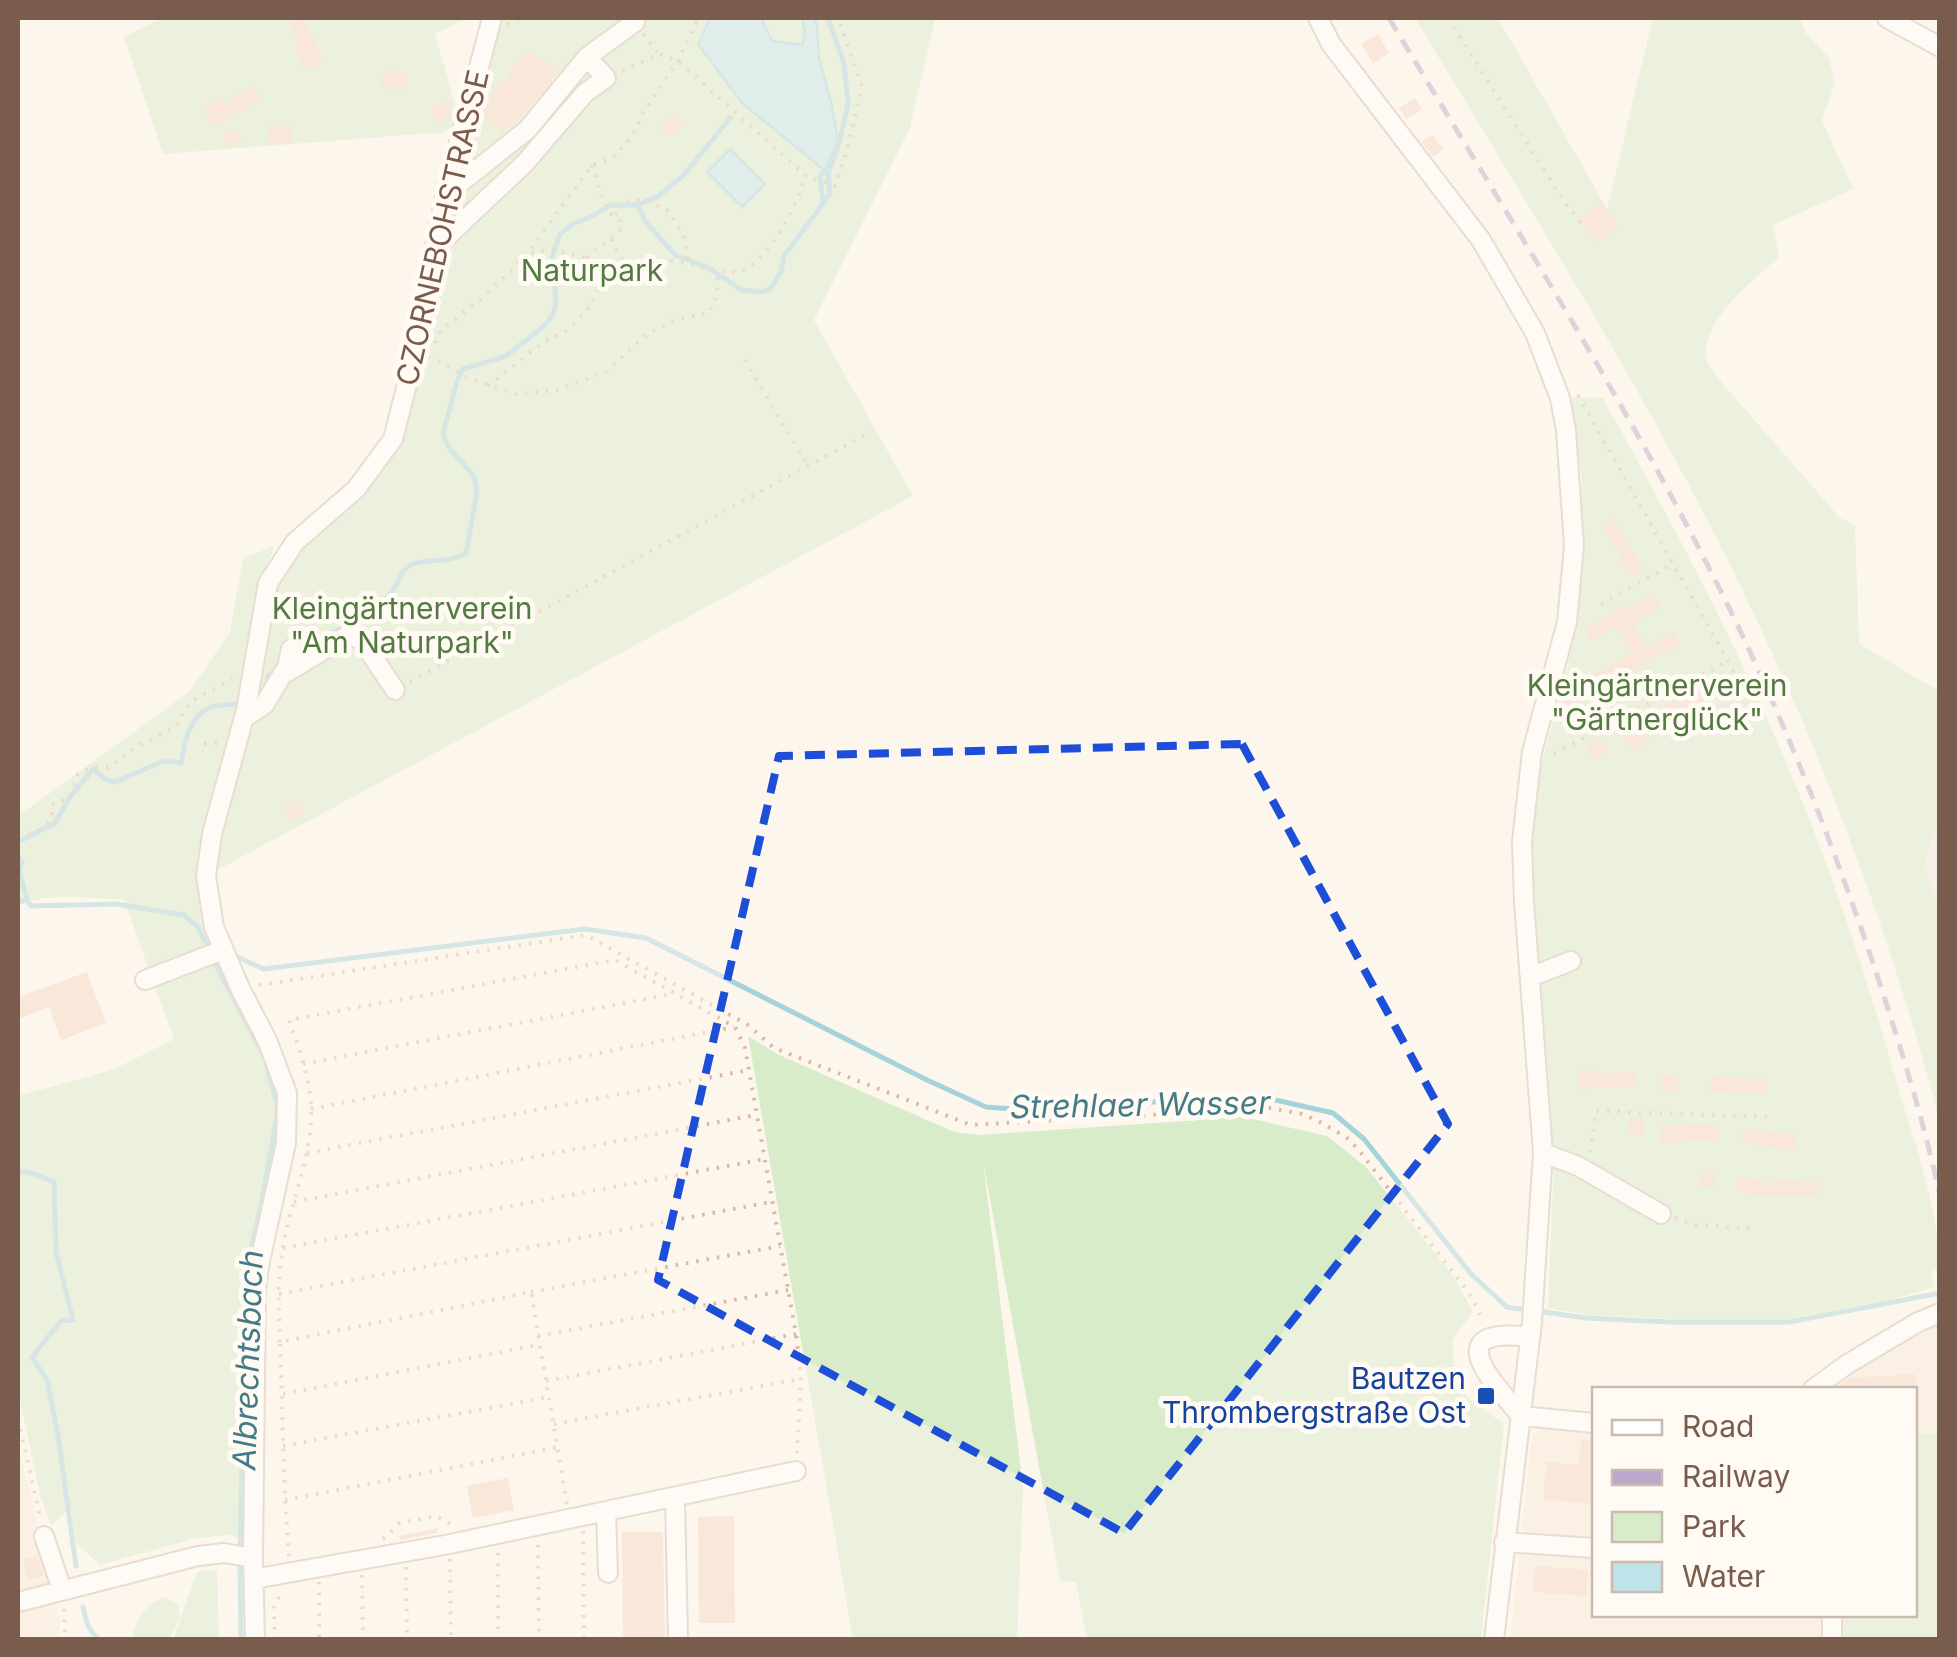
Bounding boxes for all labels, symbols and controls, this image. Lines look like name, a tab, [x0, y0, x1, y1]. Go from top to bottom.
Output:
street label: CZORNEBOHSTRASSE	[388, 67, 496, 389]
park label: Naturpark	[521, 252, 664, 288]
park label: Kleingärtnerverein "Am Naturpark"	[272, 590, 532, 660]
park label: Kleingärtnerverein "Gärtnerglück"	[1527, 667, 1787, 737]
water label: Strehlaer Wasser	[1009, 1083, 1272, 1126]
water label: Albrechtsbach	[224, 1249, 271, 1472]
place label: Bautzen Thrombergstraße Ost	[1162, 1360, 1466, 1430]
marker: Bautzen Thrombergstraße Ost	[1475, 1385, 1497, 1407]
legend	[1592, 1387, 1917, 1617]
text: Road	[1682, 1408, 1754, 1444]
text: Railway	[1682, 1458, 1790, 1494]
text: Park	[1682, 1508, 1747, 1544]
text: Water	[1682, 1558, 1765, 1594]

